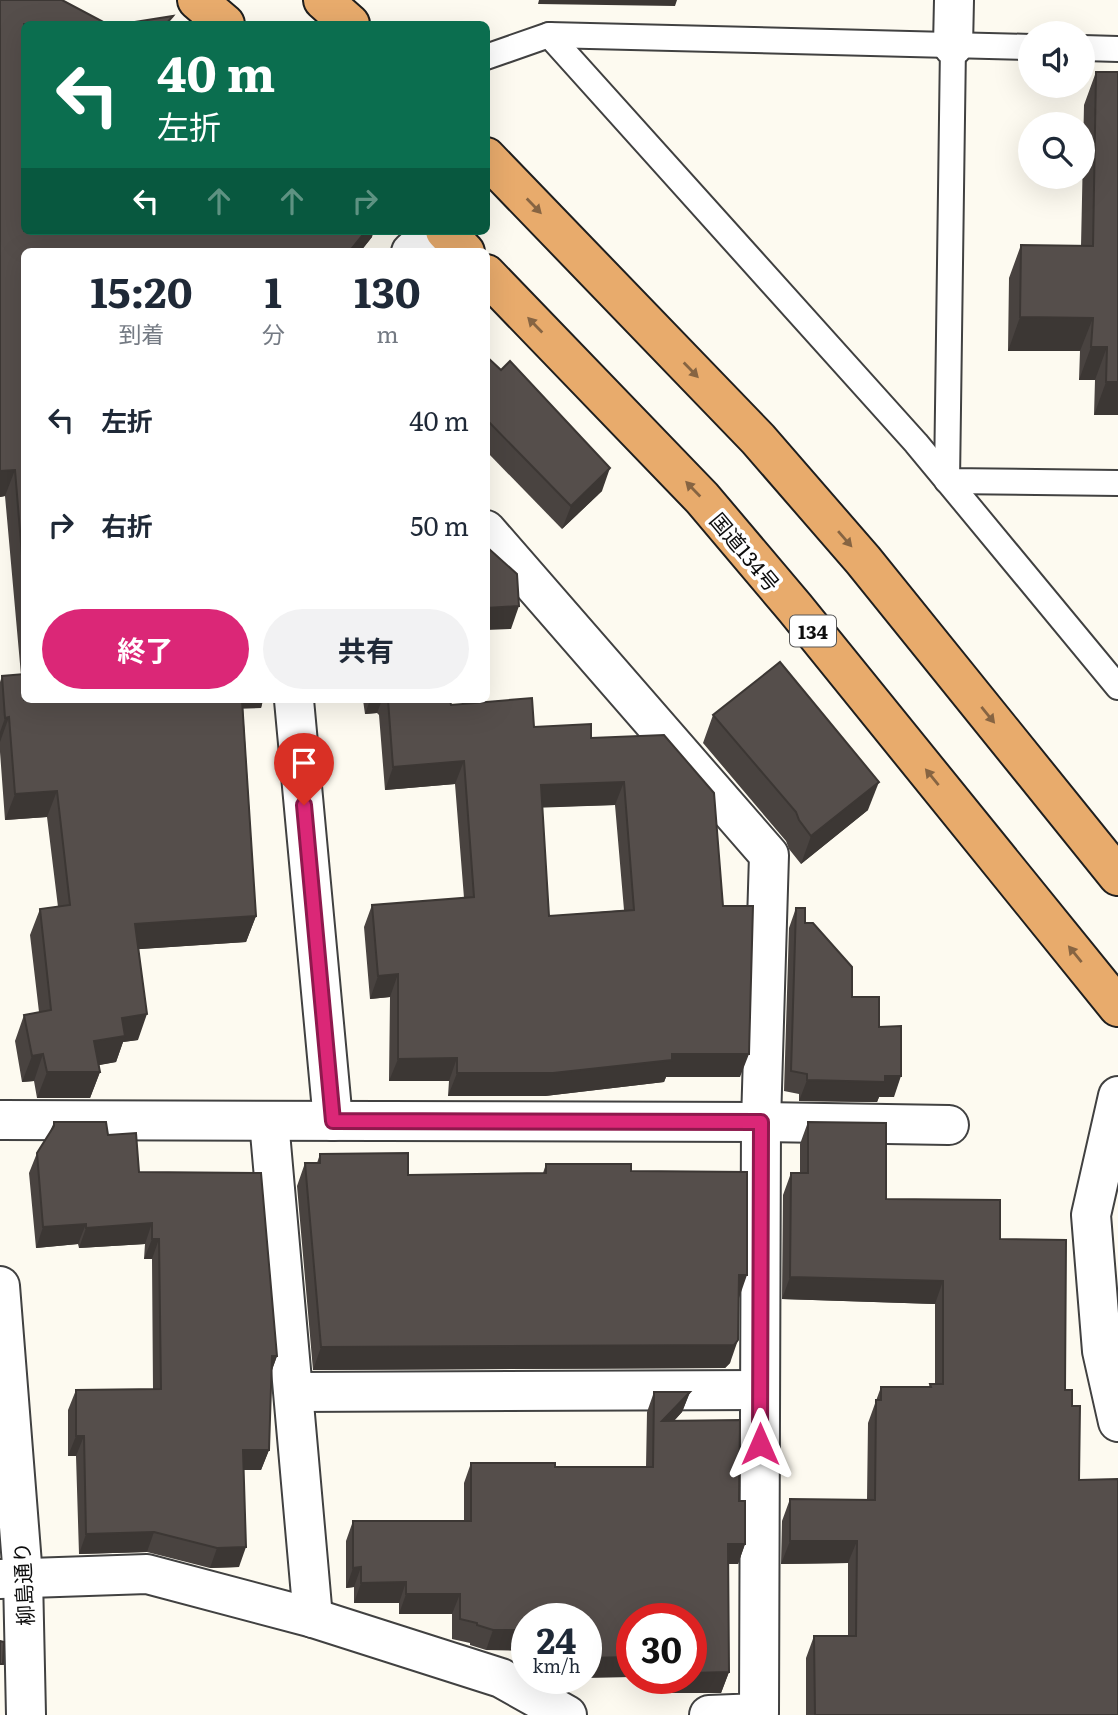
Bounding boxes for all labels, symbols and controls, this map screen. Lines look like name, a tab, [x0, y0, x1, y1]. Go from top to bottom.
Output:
map controls	[1018, 21, 1095, 189]
button: sound	[1018, 21, 1095, 98]
text: 40 m	[157, 34, 275, 107]
icon: left	[42, 49, 133, 140]
text: 左折	[157, 101, 221, 149]
button: search	[1018, 112, 1095, 189]
icon: left	[127, 182, 165, 220]
icon: ahead	[200, 182, 238, 220]
icon: ahead	[273, 182, 311, 220]
icon: right	[346, 182, 384, 220]
one-way arrow	[525, 198, 542, 215]
text: 15:20	[90, 259, 193, 321]
text: 1	[265, 259, 282, 321]
text: 130	[354, 259, 421, 321]
text: 到着	[118, 316, 164, 350]
text: 分	[262, 316, 285, 350]
text: m	[376, 316, 399, 350]
one-way arrow	[528, 317, 544, 334]
one-way arrow	[683, 362, 700, 379]
text: 左折	[101, 400, 153, 439]
text: 40 m	[409, 400, 469, 439]
icon: left	[42, 401, 80, 439]
one-way arrow	[685, 481, 701, 498]
text: 右折	[101, 505, 153, 544]
text: 50 m	[410, 505, 469, 544]
street label: 国道134号	[704, 505, 788, 597]
icon: right	[42, 506, 80, 544]
one-way arrow	[837, 530, 852, 547]
button: 終了	[42, 609, 249, 689]
button: 共有	[263, 609, 469, 689]
road number: 134	[790, 616, 836, 646]
one-way arrow	[981, 706, 995, 724]
pin	[274, 733, 334, 805]
icon: arrive	[285, 744, 323, 782]
one-way arrow	[925, 769, 940, 786]
one-way arrow	[1068, 946, 1083, 963]
position arrow	[723, 1407, 797, 1481]
street label: 柳島通り	[4, 1541, 40, 1627]
speed limit sign: 30	[616, 1603, 707, 1694]
text: 24	[537, 1613, 576, 1665]
text: km/h	[533, 1652, 580, 1679]

